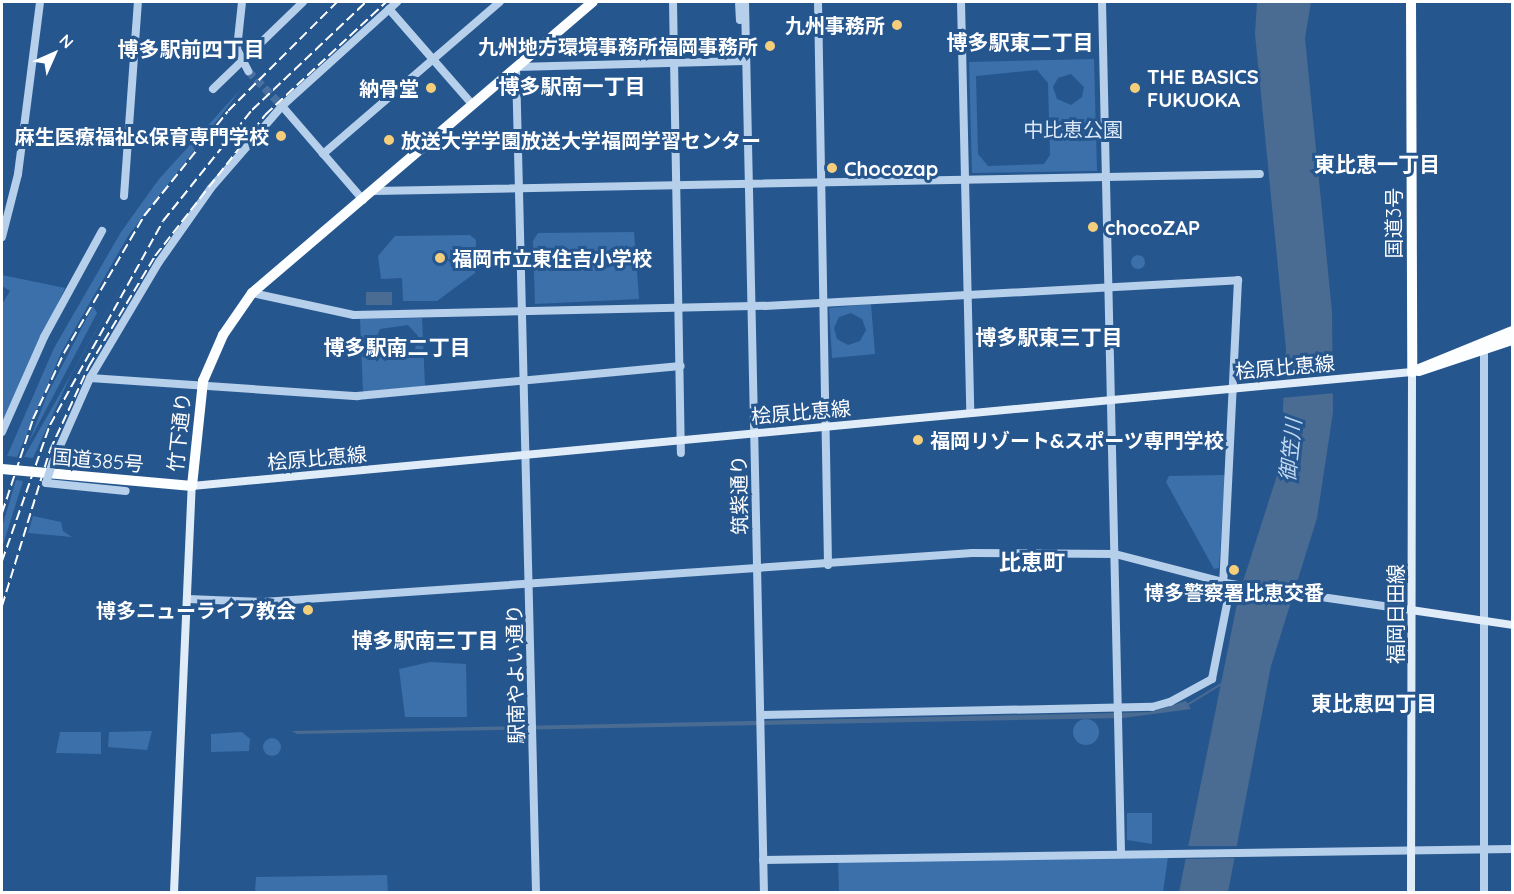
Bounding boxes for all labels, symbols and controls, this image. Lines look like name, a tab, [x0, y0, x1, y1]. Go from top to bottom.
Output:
place label: 九州事務所	[785, 13, 885, 37]
marker: 九州事務所	[890, 18, 904, 32]
north arrow	[24, 24, 84, 84]
district label: 博多駅東二丁目	[947, 29, 1093, 55]
text: N	[55, 30, 78, 52]
place label: 九州地方環境事務所福岡事務所	[478, 34, 758, 58]
district label: 博多駅前四丁目	[118, 36, 264, 62]
marker: 九州地方環境事務所福岡事務所	[763, 39, 777, 53]
place label: THE BASICS FUKUOKA	[1147, 64, 1259, 111]
district label: 博多駅南一丁目	[499, 73, 645, 99]
place label: 納骨堂	[359, 76, 419, 100]
marker: 納骨堂	[424, 81, 438, 95]
marker: THE BASICS FUKUOKA	[1128, 81, 1142, 95]
park label: 中比恵公園	[1023, 117, 1123, 141]
place label: 麻生医療福祉&保育専門学校	[15, 124, 269, 148]
place label: 放送大学学園放送大学福岡学習センター	[401, 128, 761, 152]
marker: 麻生医療福祉&保育専門学校	[274, 129, 288, 143]
marker: 放送大学学園放送大学福岡学習センター	[382, 133, 396, 147]
district label: 東比恵一丁目	[1314, 151, 1440, 177]
place label: Chocozap	[844, 156, 938, 180]
marker: Chocozap	[825, 161, 839, 175]
street label: 国道3号	[1381, 188, 1405, 258]
place label: chocoZAP	[1105, 215, 1200, 239]
marker: chocoZAP	[1086, 220, 1100, 234]
place label: 福岡市立東住吉小学校	[452, 246, 652, 270]
marker: 福岡市立東住吉小学校	[433, 251, 447, 265]
district label: 博多駅東三丁目	[976, 324, 1122, 350]
district label: 博多駅南二丁目	[324, 334, 470, 360]
street label: 桧原比恵線	[1234, 351, 1336, 383]
street label: 竹下通り	[163, 391, 195, 473]
street label: 桧原比恵線	[750, 396, 852, 428]
water label: 御笠川	[1274, 417, 1306, 483]
place label: 福岡リゾート&スポーツ専門学校	[930, 428, 1224, 452]
marker: 福岡リゾート&スポーツ専門学校	[911, 433, 925, 447]
street label: 桧原比恵線	[266, 442, 368, 474]
street label: 国道385号	[51, 444, 145, 476]
street label: 筑紫通り	[726, 455, 752, 535]
district label: 比恵町	[999, 550, 1065, 576]
marker: 博多警察署比恵交番	[1227, 563, 1241, 577]
street label: 福岡日田線	[1383, 564, 1407, 664]
place label: 博多警察署比恵交番	[1144, 580, 1324, 604]
place label: 博多ニューライフ教会	[96, 598, 296, 622]
marker: 博多ニューライフ教会	[301, 603, 315, 617]
street label: 駅南やよい通り	[502, 604, 528, 744]
district label: 博多駅南三丁目	[352, 627, 498, 653]
district label: 東比恵四丁目	[1311, 690, 1437, 716]

